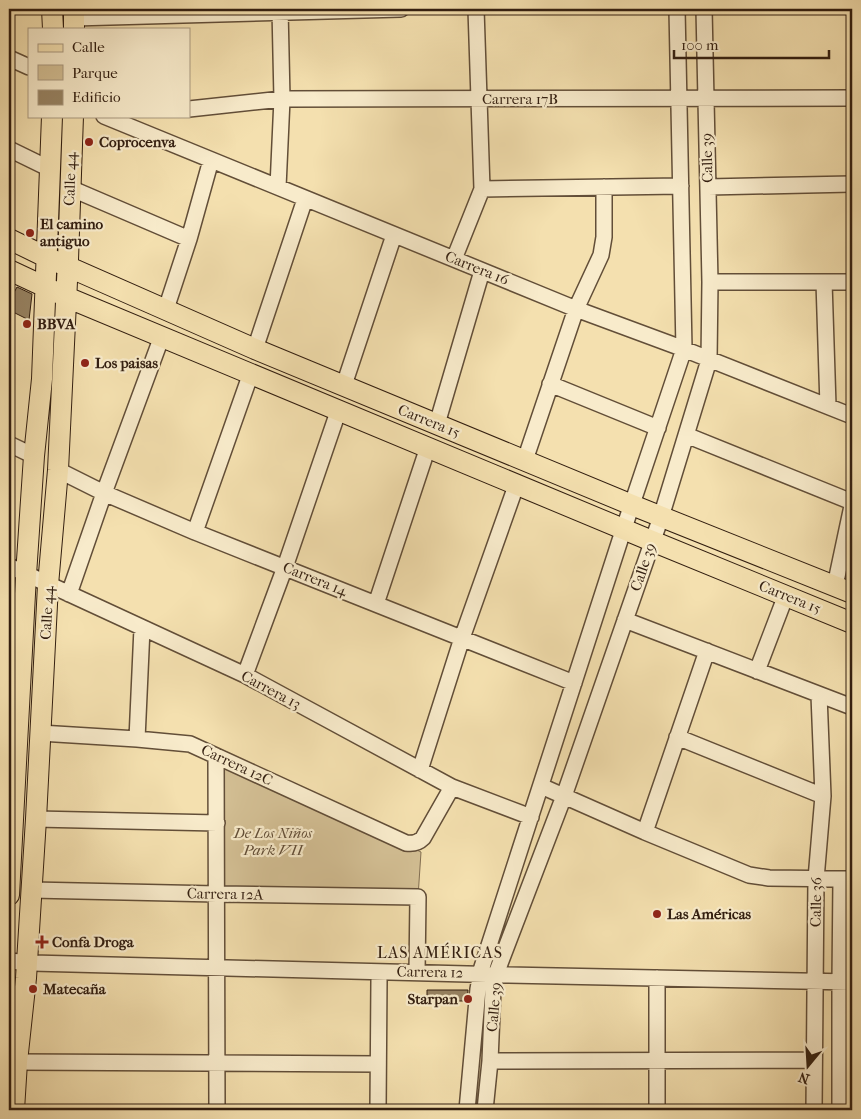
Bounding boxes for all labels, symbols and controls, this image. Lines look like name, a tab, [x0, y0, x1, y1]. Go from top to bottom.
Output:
legend	[28, 28, 190, 118]
scale bar	[674, 28, 828, 60]
text: 100 m	[681, 36, 719, 54]
text: Calle	[72, 38, 105, 56]
text: Parque	[72, 64, 118, 82]
text: Edificio	[72, 88, 121, 106]
street label: Carrera 17B	[482, 90, 558, 108]
place label: Coprocenva	[99, 133, 176, 151]
street label: Calle 39	[698, 133, 716, 183]
marker: Coprocenva	[83, 136, 95, 148]
street label: Calle 44	[60, 151, 80, 206]
place label: El camino antiguo	[40, 215, 104, 250]
marker: El camino antiguo	[24, 227, 36, 239]
street label: Carrera 16	[443, 247, 512, 289]
place label: BBVA	[37, 315, 76, 333]
marker: BBVA	[21, 318, 33, 330]
place label: Los paisas	[95, 354, 158, 372]
marker: Los paisas	[79, 357, 91, 369]
street label: Carrera 15	[395, 400, 463, 442]
street label: Calle 39	[626, 540, 660, 594]
street label: Carrera 14	[280, 558, 351, 600]
street label: Carrera 15	[756, 576, 824, 618]
street label: Calle 44	[37, 585, 57, 640]
street label: Carrera 13	[238, 667, 304, 713]
street label: Carrera 12C	[198, 741, 276, 789]
park label: De Los Niños Park VII	[233, 824, 313, 859]
street label: Calle 36	[807, 876, 825, 927]
street label: Carrera 12A	[187, 884, 264, 904]
place label: Las Américas	[667, 905, 752, 923]
marker: Las Américas	[651, 908, 663, 920]
place label: Confa Droga	[52, 933, 135, 951]
marker: Confa Droga	[36, 936, 48, 948]
district label: LAS AMÉRICAS	[377, 942, 503, 962]
street label: Carrera 12	[396, 962, 464, 982]
place label: Matecaña	[42, 980, 107, 998]
street label: Calle 39	[483, 981, 505, 1033]
marker: Matecaña	[27, 983, 39, 995]
place label: Starpan	[407, 990, 458, 1008]
marker: Starpan	[462, 993, 474, 1005]
north arrow	[784, 1042, 834, 1092]
text: N	[796, 1068, 812, 1088]

